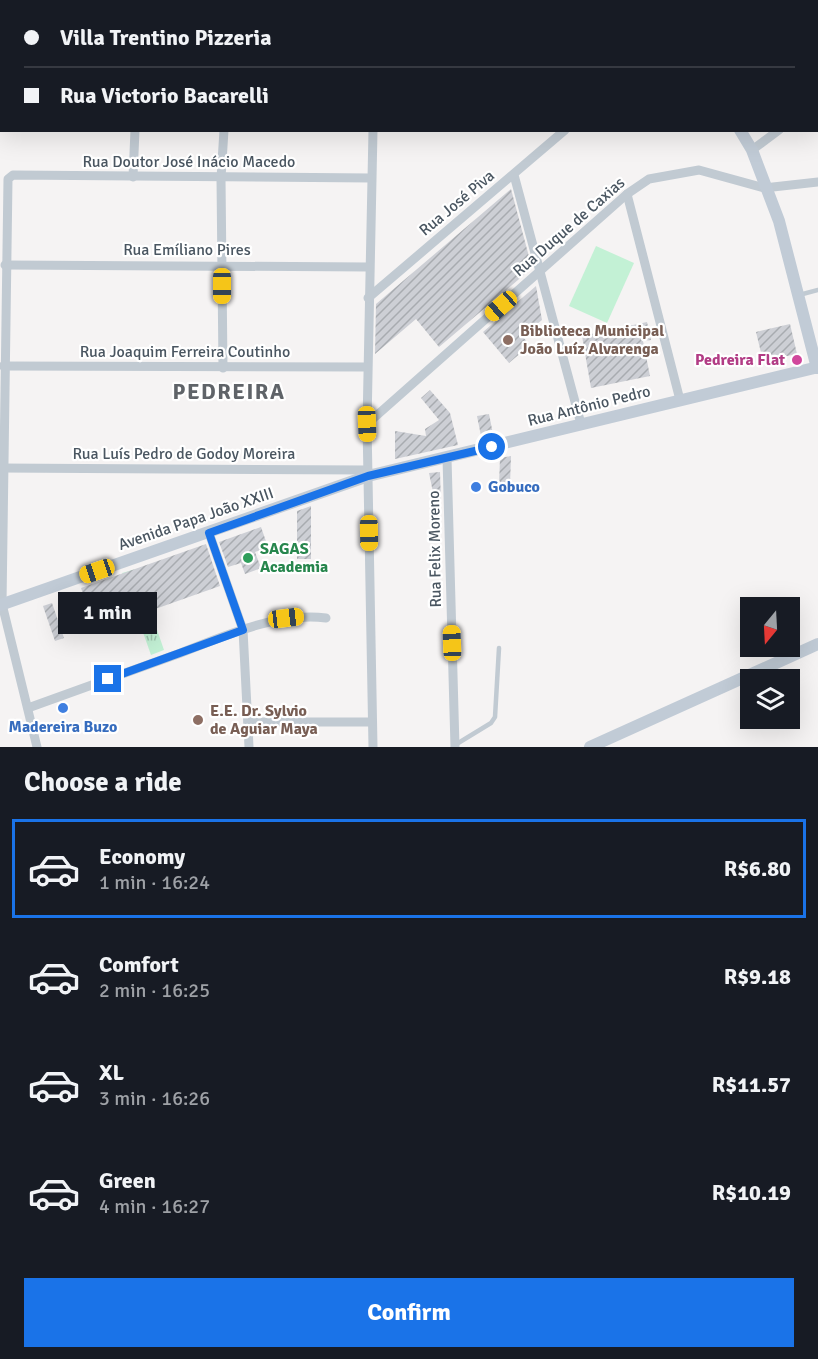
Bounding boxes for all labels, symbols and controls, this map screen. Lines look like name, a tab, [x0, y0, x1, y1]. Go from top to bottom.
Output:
text: Villa Trentino Pizzeria	[60, 24, 271, 51]
text: Rua Victorio Bacarelli	[60, 82, 269, 109]
street label: Rua Doutor José Inácio Macedo	[83, 152, 295, 172]
street label: Rua José Piva	[415, 166, 499, 240]
street label: Rua Duque de Caxias	[509, 173, 629, 281]
street label: Rua Emíliano Pires	[123, 240, 251, 260]
car	[213, 268, 231, 304]
car	[482, 287, 520, 325]
place label: Biblioteca Municipal João Luíz Alvarenga	[520, 321, 664, 359]
marker: Biblioteca Municipal João Luíz Alvarenga	[501, 333, 515, 347]
street label: Rua Joaquim Ferreira Coutinho	[80, 342, 290, 362]
place label: Pedreira Flat	[695, 350, 785, 370]
marker: Pedreira Flat	[790, 353, 804, 367]
district label: PEDREIRA	[173, 378, 285, 405]
street label: Rua Antônio Pedro	[526, 381, 652, 431]
car	[357, 406, 377, 442]
route start	[478, 433, 505, 460]
street label: Rua Luís Pedro de Godoy Moreira	[73, 444, 295, 464]
place label: Gobuco	[488, 477, 540, 497]
marker: Gobuco	[469, 480, 483, 494]
street label: Avenida Papa João XXIII	[116, 483, 276, 555]
street label: Rua Felix Moreno	[424, 490, 446, 608]
car	[360, 515, 378, 551]
place label: SAGAS Academia	[260, 539, 328, 577]
marker: SAGAS Academia	[241, 551, 255, 565]
car	[77, 557, 117, 585]
callout: 1 min	[58, 592, 158, 634]
north arrow	[740, 597, 800, 657]
map controls	[740, 597, 800, 729]
text: 1 min	[83, 600, 132, 625]
car	[267, 607, 305, 629]
car	[442, 625, 462, 661]
route end	[94, 665, 121, 692]
button: layers	[740, 669, 800, 729]
marker: Madereira Buzo	[56, 701, 70, 715]
place label: E.E. Dr. Sylvio de Aguiar Maya	[210, 701, 318, 739]
marker: E.E. Dr. Sylvio de Aguiar Maya	[191, 713, 205, 727]
place label: Madereira Buzo	[9, 717, 117, 737]
text: Choose a ride	[24, 766, 182, 799]
icon: car	[27, 842, 81, 896]
text: Economy	[99, 843, 185, 870]
text: R$6.80	[724, 855, 791, 882]
text: 1 min · 16:24	[99, 870, 210, 895]
icon: car	[27, 950, 81, 1004]
text: Comfort	[99, 951, 179, 978]
text: R$9.18	[724, 963, 791, 990]
text: 2 min · 16:25	[99, 978, 210, 1003]
icon: car	[27, 1058, 81, 1112]
text: XL	[99, 1059, 124, 1086]
text: R$11.57	[712, 1071, 791, 1098]
text: 3 min · 16:26	[99, 1086, 210, 1111]
icon: car	[27, 1166, 81, 1220]
text: Green	[99, 1167, 156, 1194]
text: R$10.19	[712, 1179, 791, 1206]
text: 4 min · 16:27	[99, 1194, 210, 1219]
button: Confirm	[24, 1278, 794, 1347]

